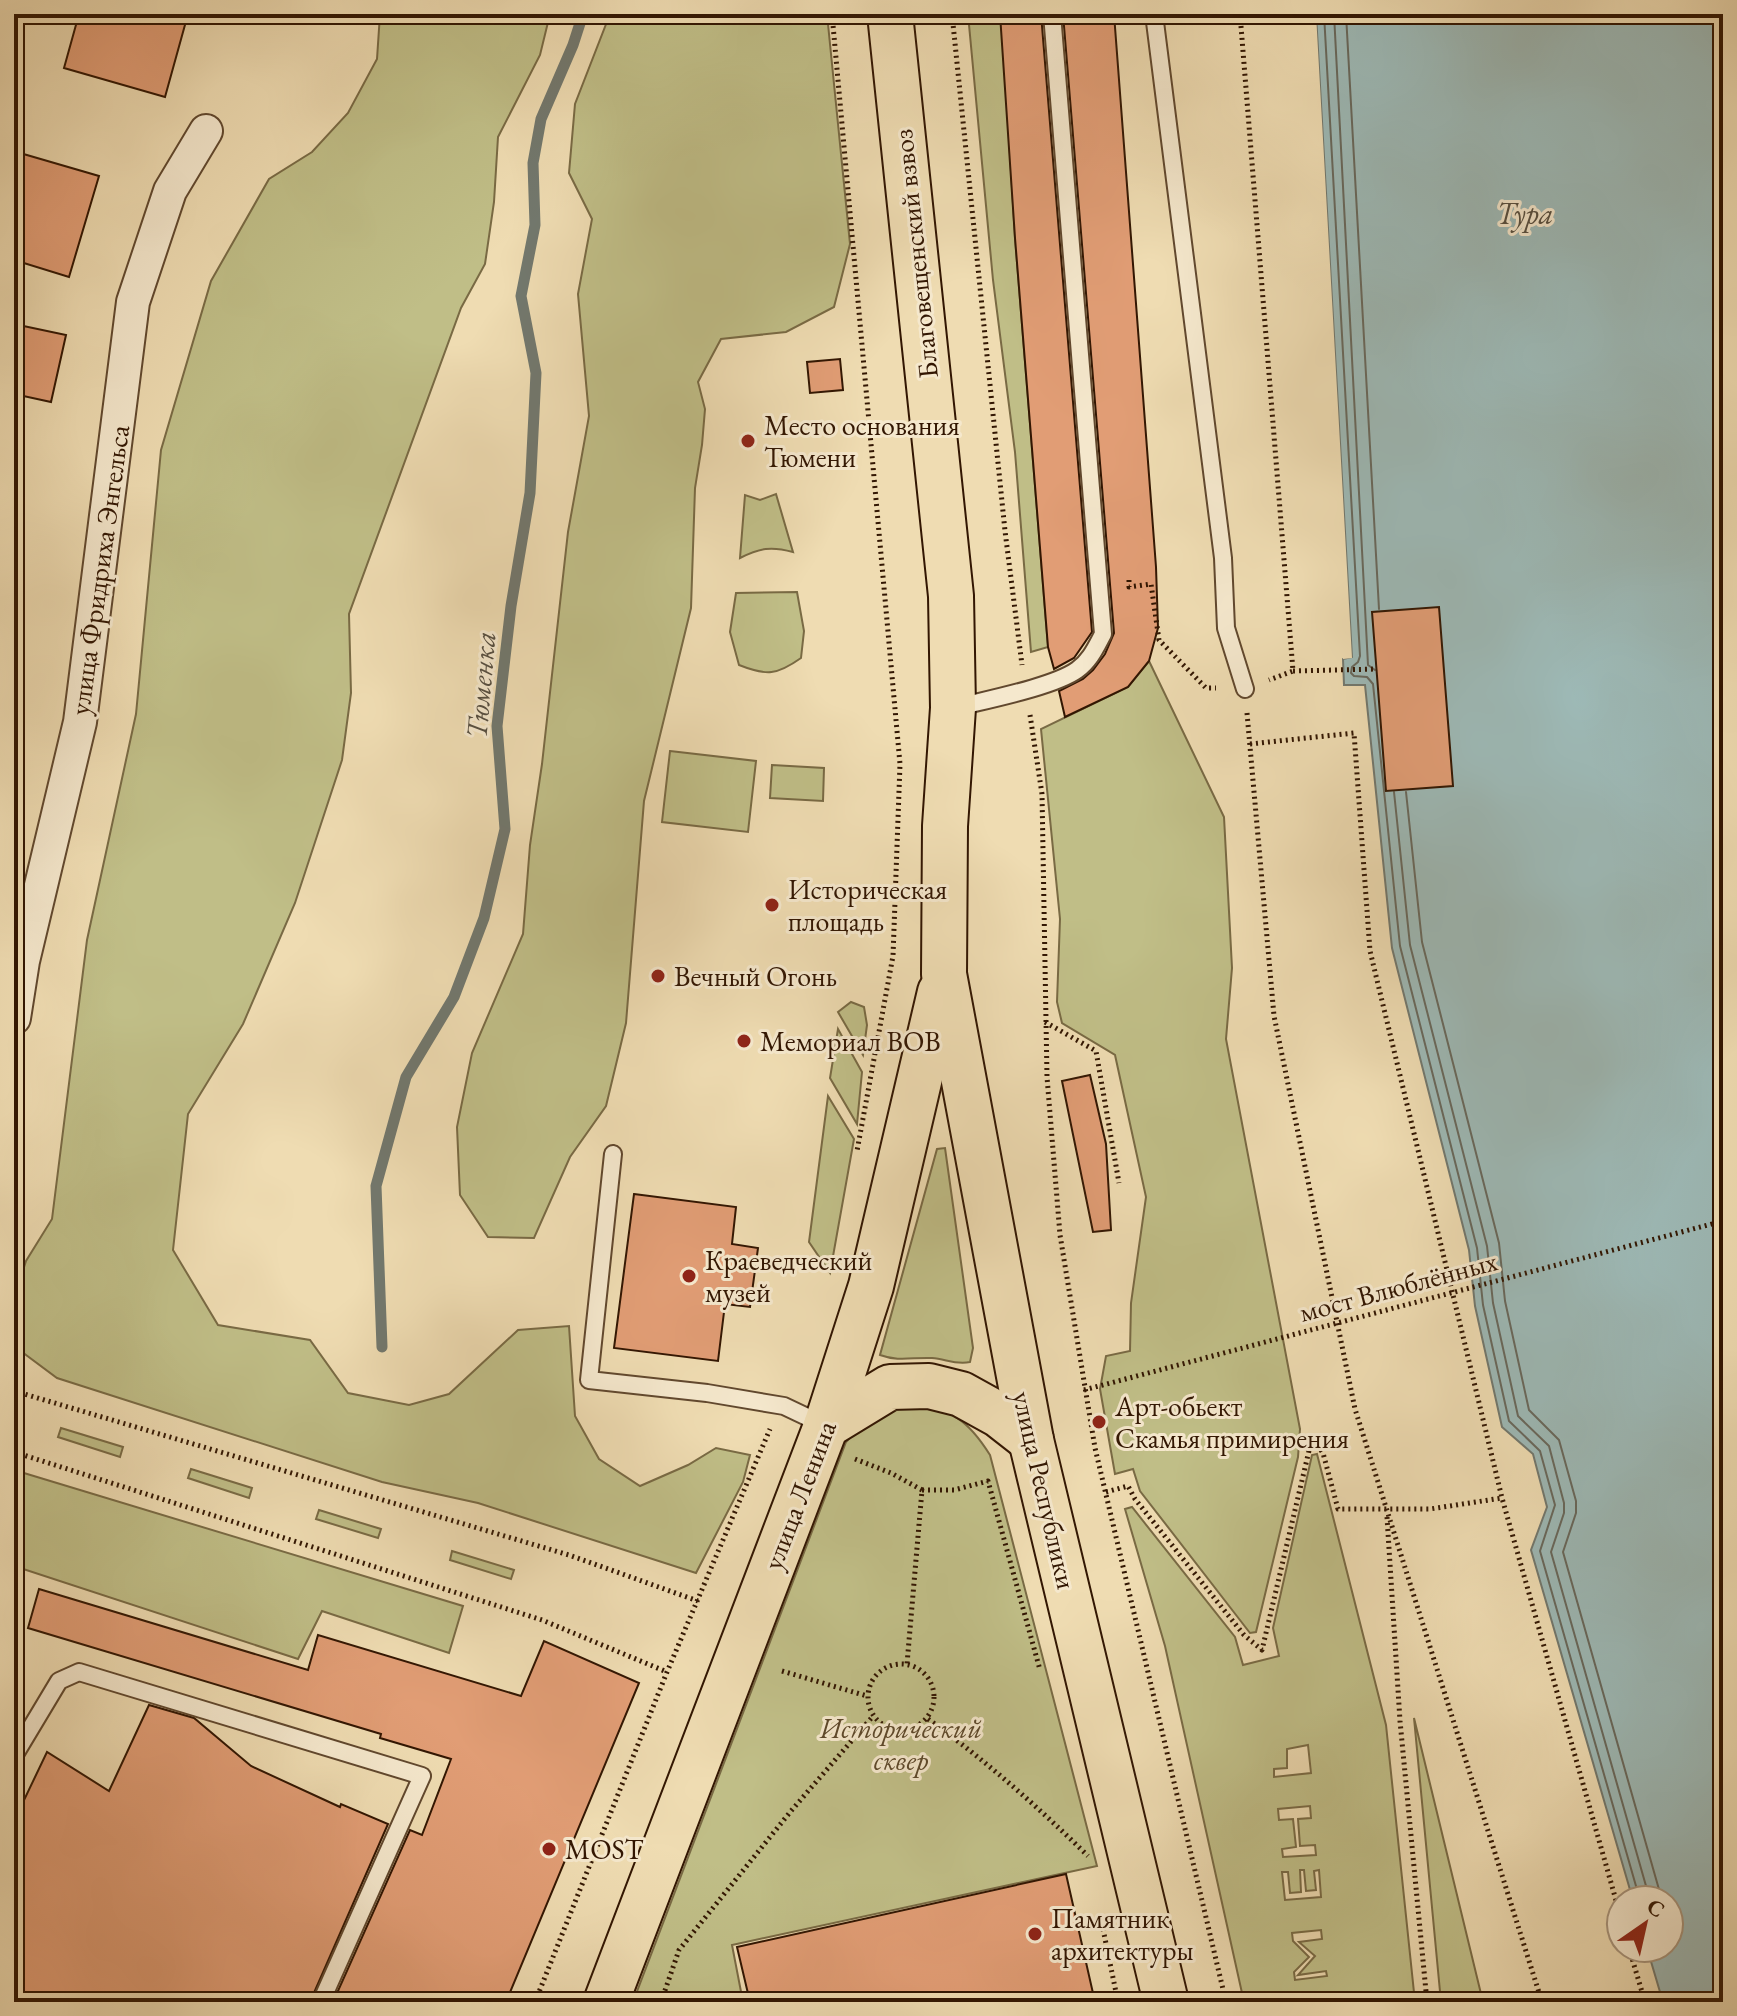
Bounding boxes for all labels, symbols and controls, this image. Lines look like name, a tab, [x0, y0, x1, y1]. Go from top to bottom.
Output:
street label: Благовещенский взвоз	[884, 127, 946, 381]
water label: Тура	[1497, 194, 1553, 233]
place label: Место основания Тюмени	[764, 407, 960, 475]
street label: улица Фридриха Энгельса	[61, 422, 137, 717]
marker: Место основания Тюмени	[739, 432, 757, 450]
water label: Тюменка	[456, 630, 505, 740]
place label: Историческая площадь	[788, 871, 947, 939]
marker: Историческая площадь	[763, 896, 781, 914]
place label: Вечный Огонь	[674, 958, 837, 994]
marker: Вечный Огонь	[649, 967, 667, 985]
place label: Мемориал ВОВ	[760, 1023, 941, 1059]
marker: Мемориал ВОВ	[735, 1032, 753, 1050]
place label: Краеведческий музей	[705, 1242, 872, 1310]
street label: мост Влюблённых	[1295, 1242, 1501, 1330]
marker: Краеведческий музей	[680, 1267, 698, 1285]
street label: улица Республики	[1005, 1388, 1085, 1593]
place label: Арт-обьект Скамья примирения	[1114, 1388, 1349, 1456]
marker: Арт-обьект Скамья примирения	[1090, 1413, 1108, 1431]
street label: улица Ленина	[754, 1415, 844, 1575]
park label: Исторический сквер	[819, 1710, 982, 1778]
place label: MOST	[565, 1831, 644, 1867]
marker: MOST	[540, 1840, 558, 1858]
north arrow	[1605, 1884, 1685, 1964]
text: С	[1641, 1891, 1670, 1924]
place label: Памятник архитектуры	[1051, 1900, 1194, 1968]
marker: Памятник архитектуры	[1026, 1925, 1044, 1943]

